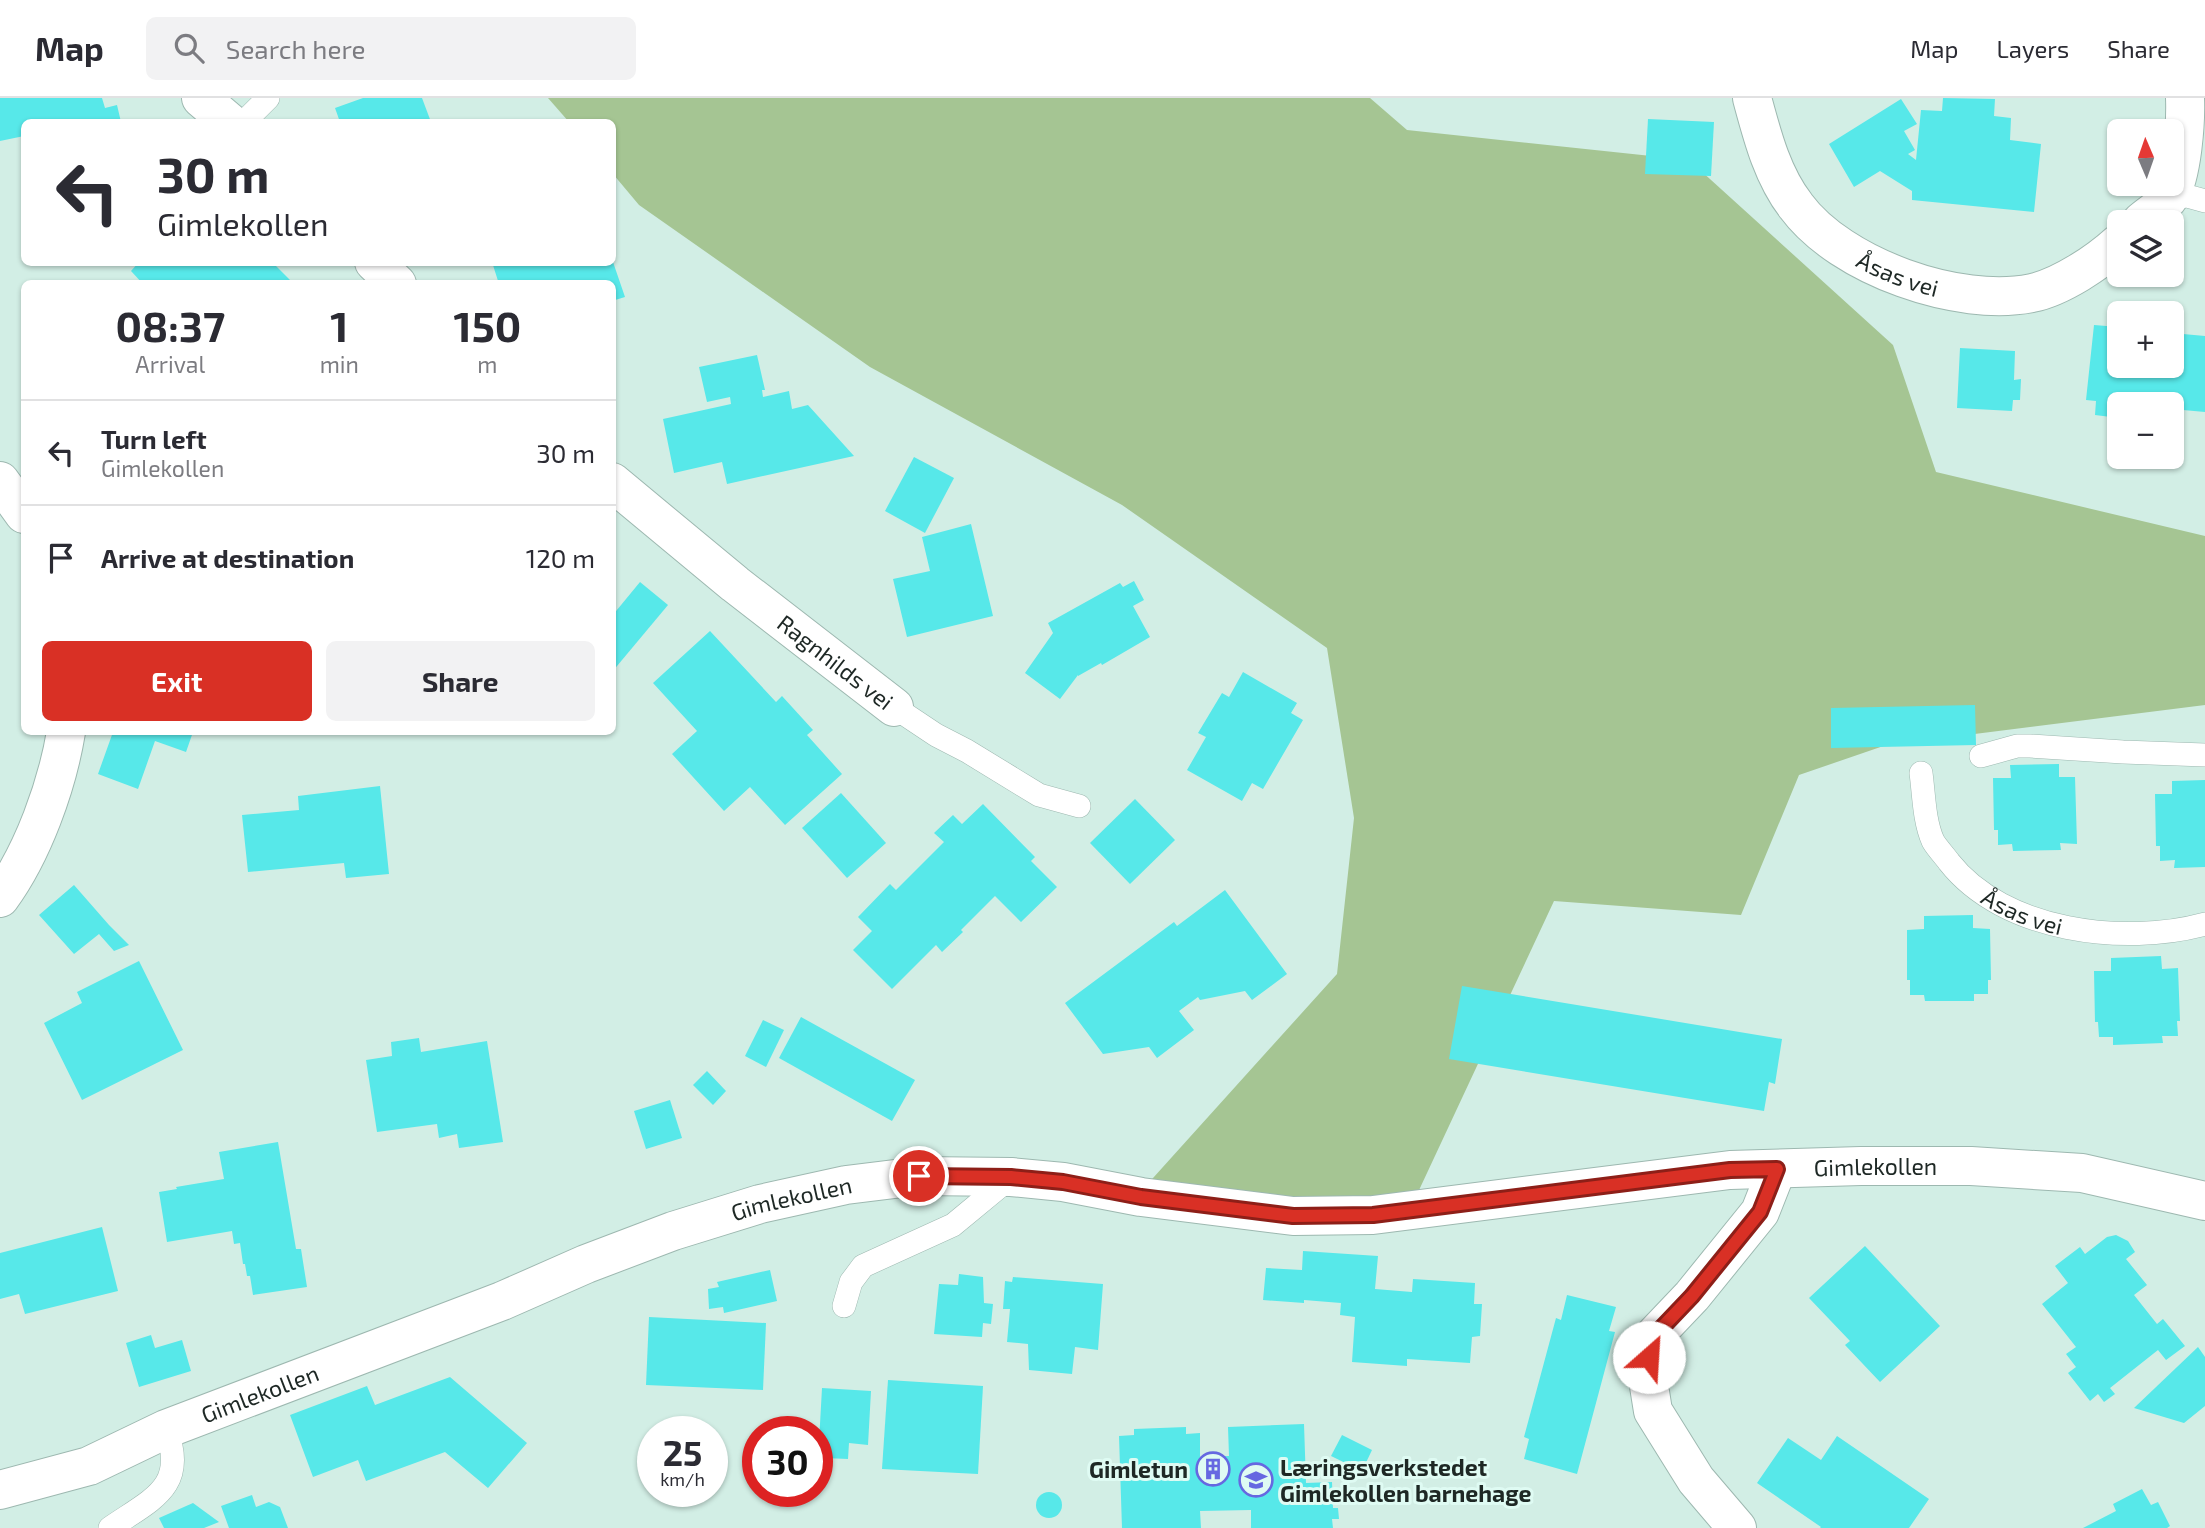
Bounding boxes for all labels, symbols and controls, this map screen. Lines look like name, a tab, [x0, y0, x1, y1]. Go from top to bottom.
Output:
search box	[146, 17, 636, 80]
text: Map	[35, 28, 104, 68]
icon: search	[170, 29, 208, 67]
text: Search here	[226, 33, 365, 64]
text: Map	[1910, 34, 1958, 63]
text: Layers	[1996, 34, 2069, 63]
text: Share	[2107, 34, 2170, 63]
north arrow	[2107, 119, 2184, 196]
map controls	[2107, 119, 2184, 469]
text: 30 m	[157, 144, 269, 203]
icon: left	[42, 147, 133, 238]
text: Gimlekollen	[157, 204, 329, 242]
button: layers	[2107, 210, 2184, 287]
street label: Åsas vei	[1852, 245, 1941, 302]
text: 08:37	[116, 300, 225, 350]
text: 1	[330, 300, 348, 350]
text: 150	[454, 300, 521, 350]
button: +	[2107, 301, 2184, 378]
text: Arrival	[135, 350, 205, 378]
text: min	[320, 350, 359, 378]
text: m	[477, 350, 498, 378]
button: −	[2107, 392, 2184, 469]
text: Turn left	[101, 423, 207, 454]
icon: left	[42, 434, 80, 472]
text: 30 m	[536, 437, 595, 468]
text: Gimlekollen	[101, 454, 224, 482]
icon: arrive	[42, 539, 80, 577]
text: Arrive at destination	[101, 542, 354, 573]
text: 120 m	[526, 542, 595, 573]
street label: Ragnhilds vei	[772, 608, 899, 715]
button: Exit	[42, 641, 312, 721]
button: Share	[326, 641, 595, 721]
street label: Åsas vei	[1977, 882, 2065, 940]
pin	[889, 1146, 949, 1206]
street label: Gimlekollen	[1813, 1152, 1937, 1181]
icon: arrive	[900, 1157, 938, 1195]
street label: Gimlekollen	[727, 1170, 854, 1226]
position arrow	[1612, 1320, 1686, 1394]
street label: Gimlekollen	[197, 1358, 322, 1428]
speed limit sign: 30	[742, 1416, 833, 1507]
text: 25	[663, 1431, 702, 1473]
building icon: Gimletun	[1194, 1450, 1232, 1488]
place label: Læringsverkstedet Gimlekollen barnehage	[1280, 1453, 1531, 1507]
place label: Gimletun	[1089, 1455, 1188, 1483]
school or university icon: Læringsverkstedet Gimlekollen barnehage	[1237, 1461, 1275, 1499]
text: km/h	[660, 1468, 705, 1490]

